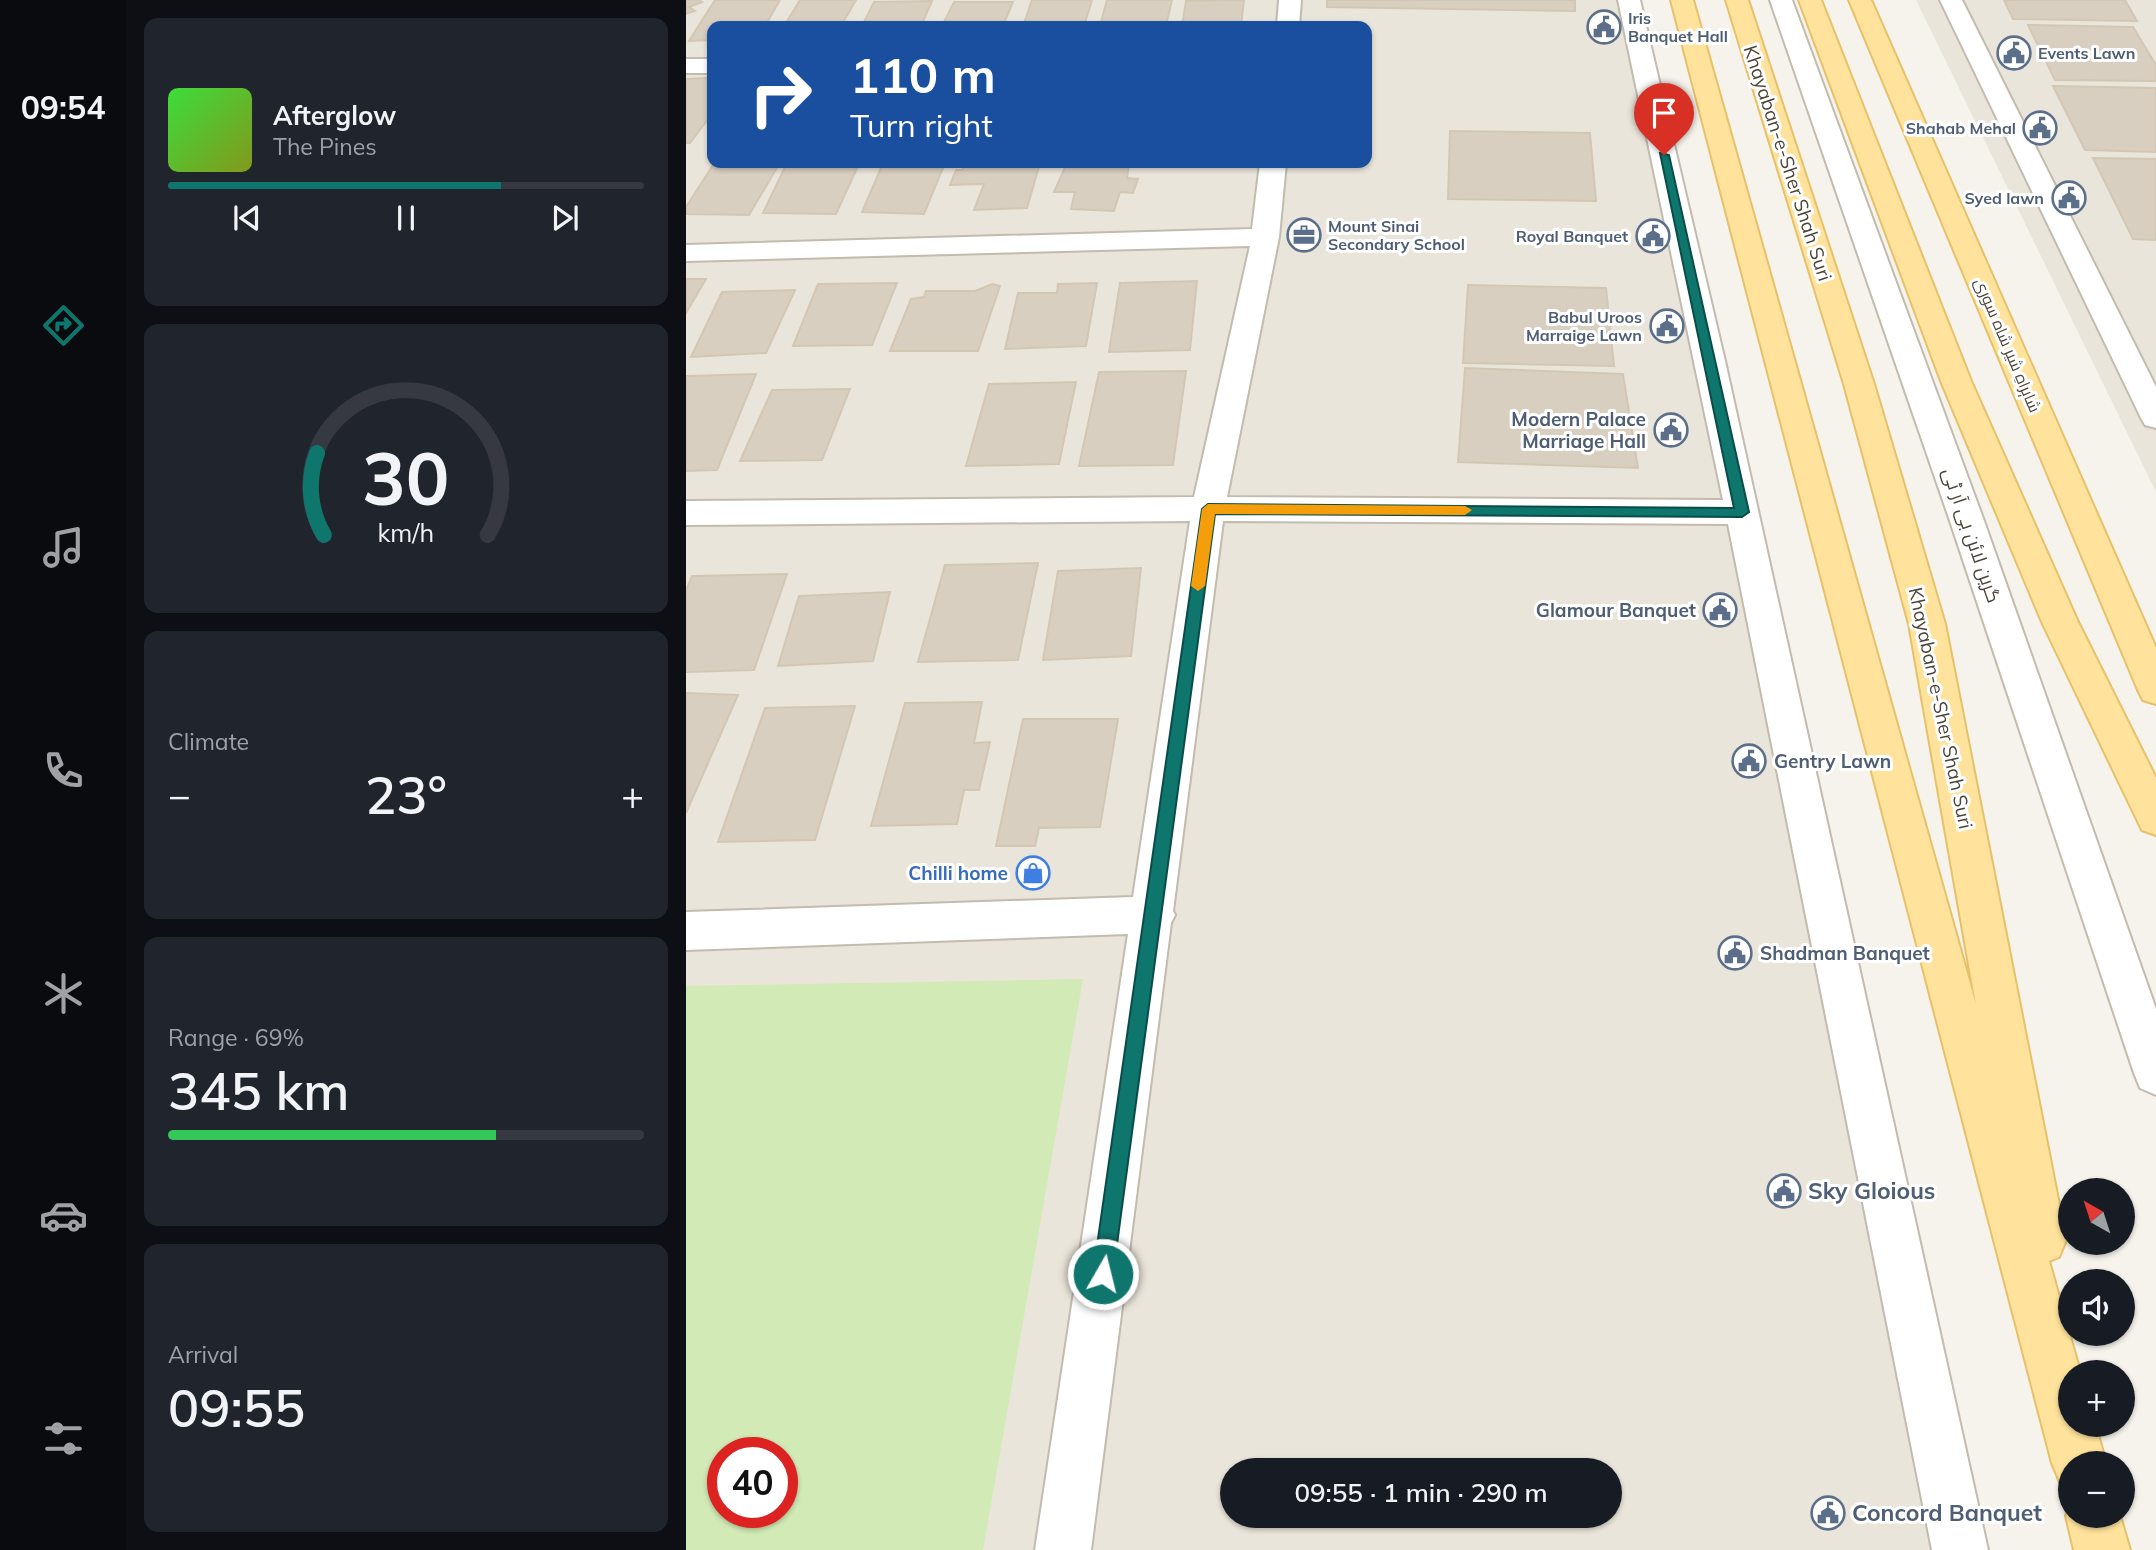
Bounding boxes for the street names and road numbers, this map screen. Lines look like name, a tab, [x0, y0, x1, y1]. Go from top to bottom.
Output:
street label: Khayaban-e-Sher Shah Suri	[1739, 42, 1837, 284]
street label: شاہراہِ شیر شاہ سوری	[1970, 275, 2045, 416]
street label: گرین لائن بی آر ٹی	[1938, 464, 2006, 606]
street label: Khayaban-e-Sher Shah Suri	[1904, 585, 1978, 831]

